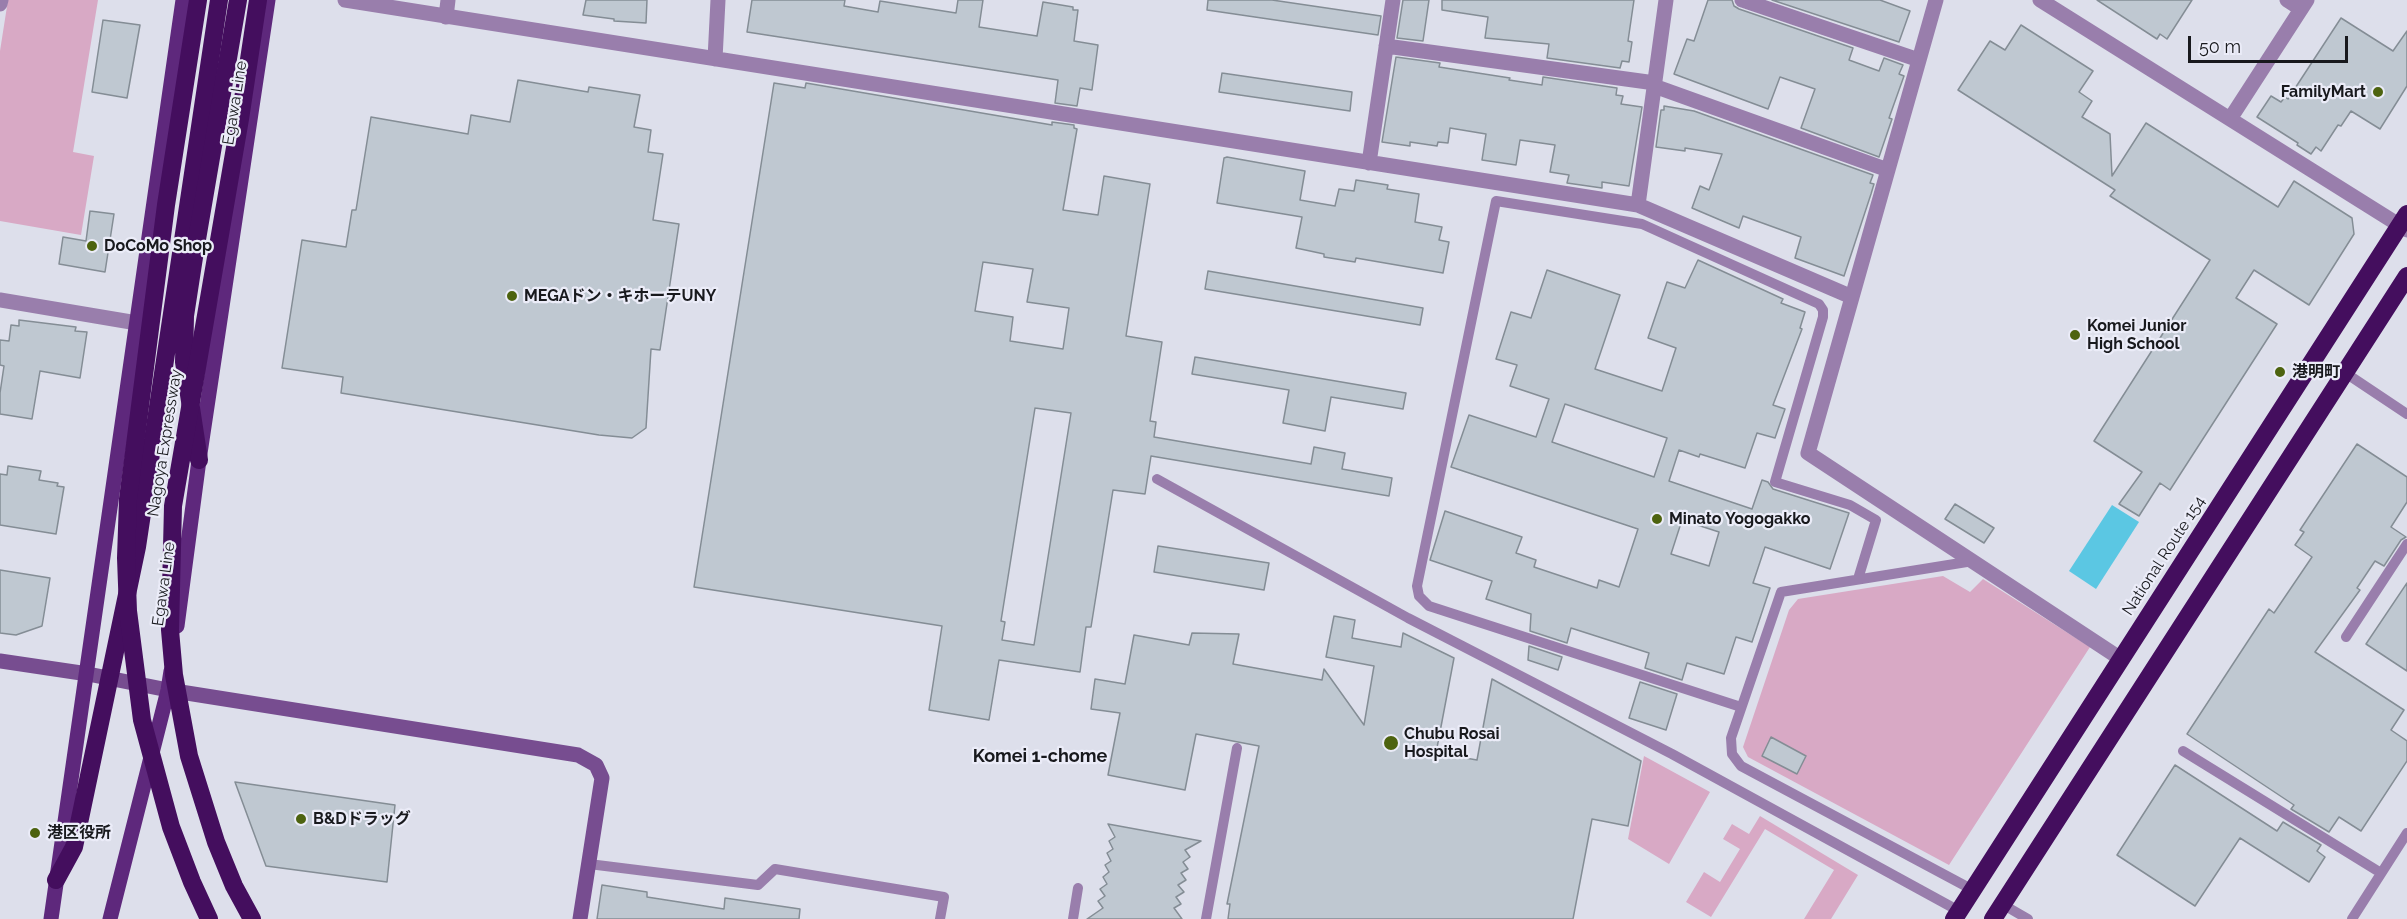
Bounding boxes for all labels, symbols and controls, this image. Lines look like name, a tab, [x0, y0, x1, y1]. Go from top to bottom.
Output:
scale bar	[2191, 24, 2352, 62]
text: 50 m	[2199, 36, 2241, 57]
street label: Egawa Line	[219, 60, 251, 146]
place label: FamilyMart	[2281, 82, 2366, 102]
marker: FamilyMart	[2371, 85, 2385, 99]
place label: DoCoMo Shop	[104, 236, 212, 256]
marker: DoCoMo Shop	[85, 239, 99, 253]
place label: MEGAドン・キホーテUNY	[524, 286, 716, 306]
marker: MEGAドン・キホーテUNY	[505, 289, 519, 303]
place label: Komei Junior High School	[2087, 316, 2187, 354]
marker: Komei Junior High School	[2068, 328, 2082, 342]
place label: 港明町	[2292, 362, 2340, 382]
marker: 港明町	[2273, 365, 2287, 379]
street label: Nagoya Expressway	[144, 368, 186, 518]
street label: National Route 154	[2118, 493, 2210, 619]
place label: Minato Yogogakko	[1669, 509, 1810, 529]
marker: Minato Yogogakko	[1650, 512, 1664, 526]
street label: Egawa Line	[149, 541, 179, 627]
place label: Chubu Rosai Hospital	[1404, 724, 1500, 762]
marker: Chubu Rosai Hospital	[1382, 734, 1400, 752]
district label: Komei 1-chome	[973, 746, 1107, 768]
place label: B&Dドラッグ	[313, 809, 411, 829]
marker: B&Dドラッグ	[294, 812, 308, 826]
place label: 港区役所	[47, 823, 111, 843]
marker: 港区役所	[28, 826, 42, 840]

